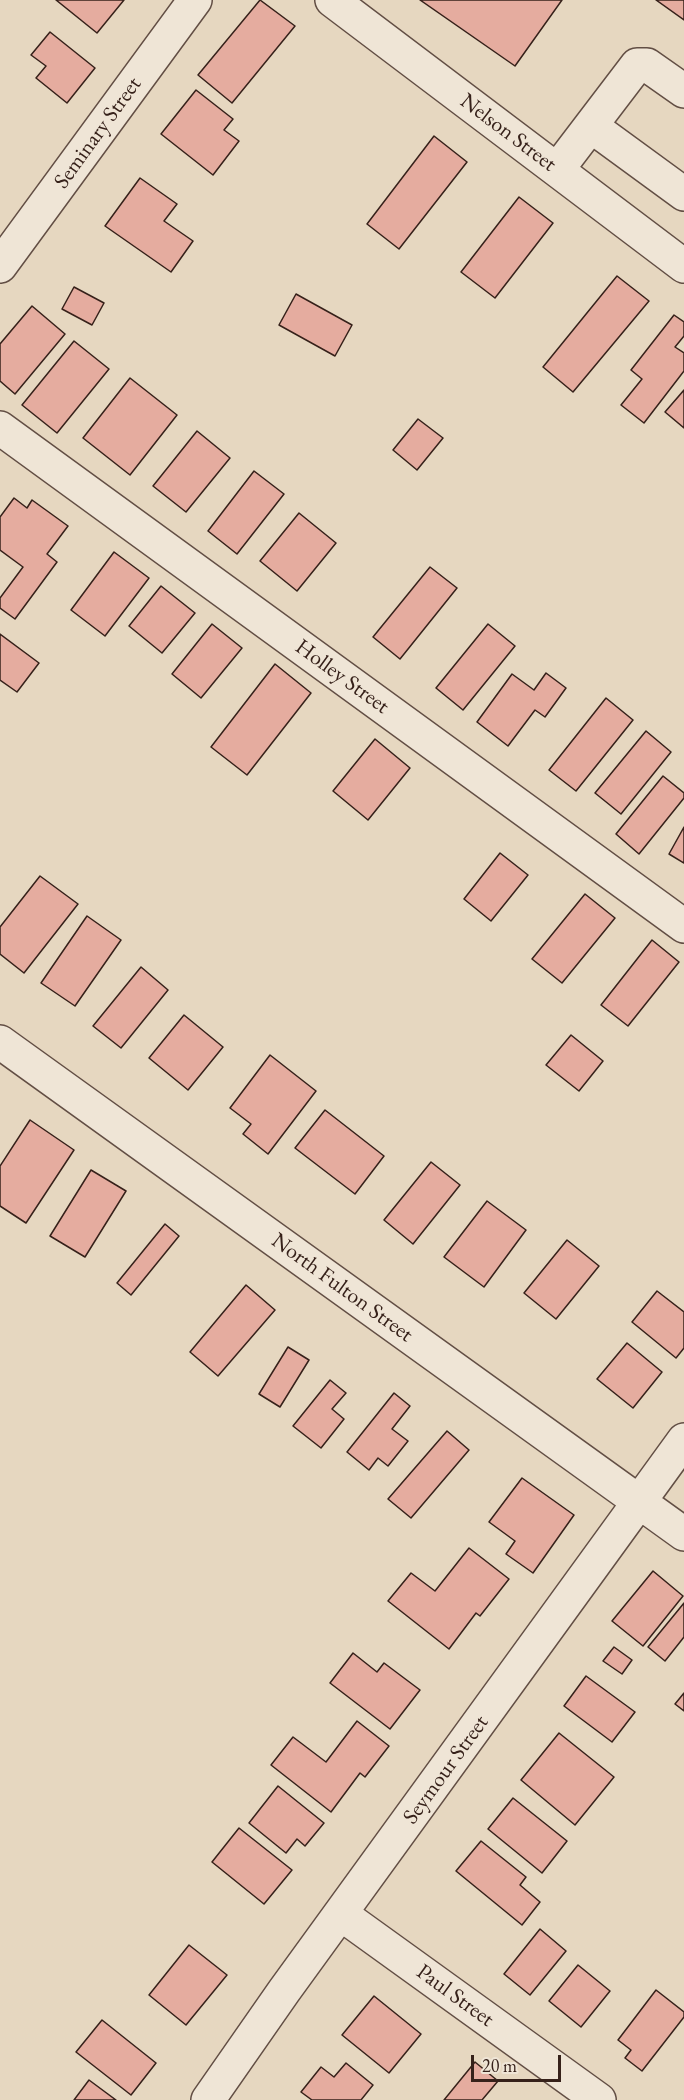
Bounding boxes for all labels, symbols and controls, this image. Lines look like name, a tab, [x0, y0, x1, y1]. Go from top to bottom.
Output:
street label: Seminary Street	[49, 72, 147, 194]
street label: Nelson Street	[455, 88, 561, 178]
street label: Holley Street	[290, 634, 394, 720]
street label: North Fulton Street	[266, 1228, 418, 1348]
street label: Seymour Street	[398, 1710, 494, 1830]
street label: Paul Street	[411, 1959, 499, 2033]
scale bar	[474, 2043, 564, 2081]
text: 20 m	[482, 2054, 517, 2077]

